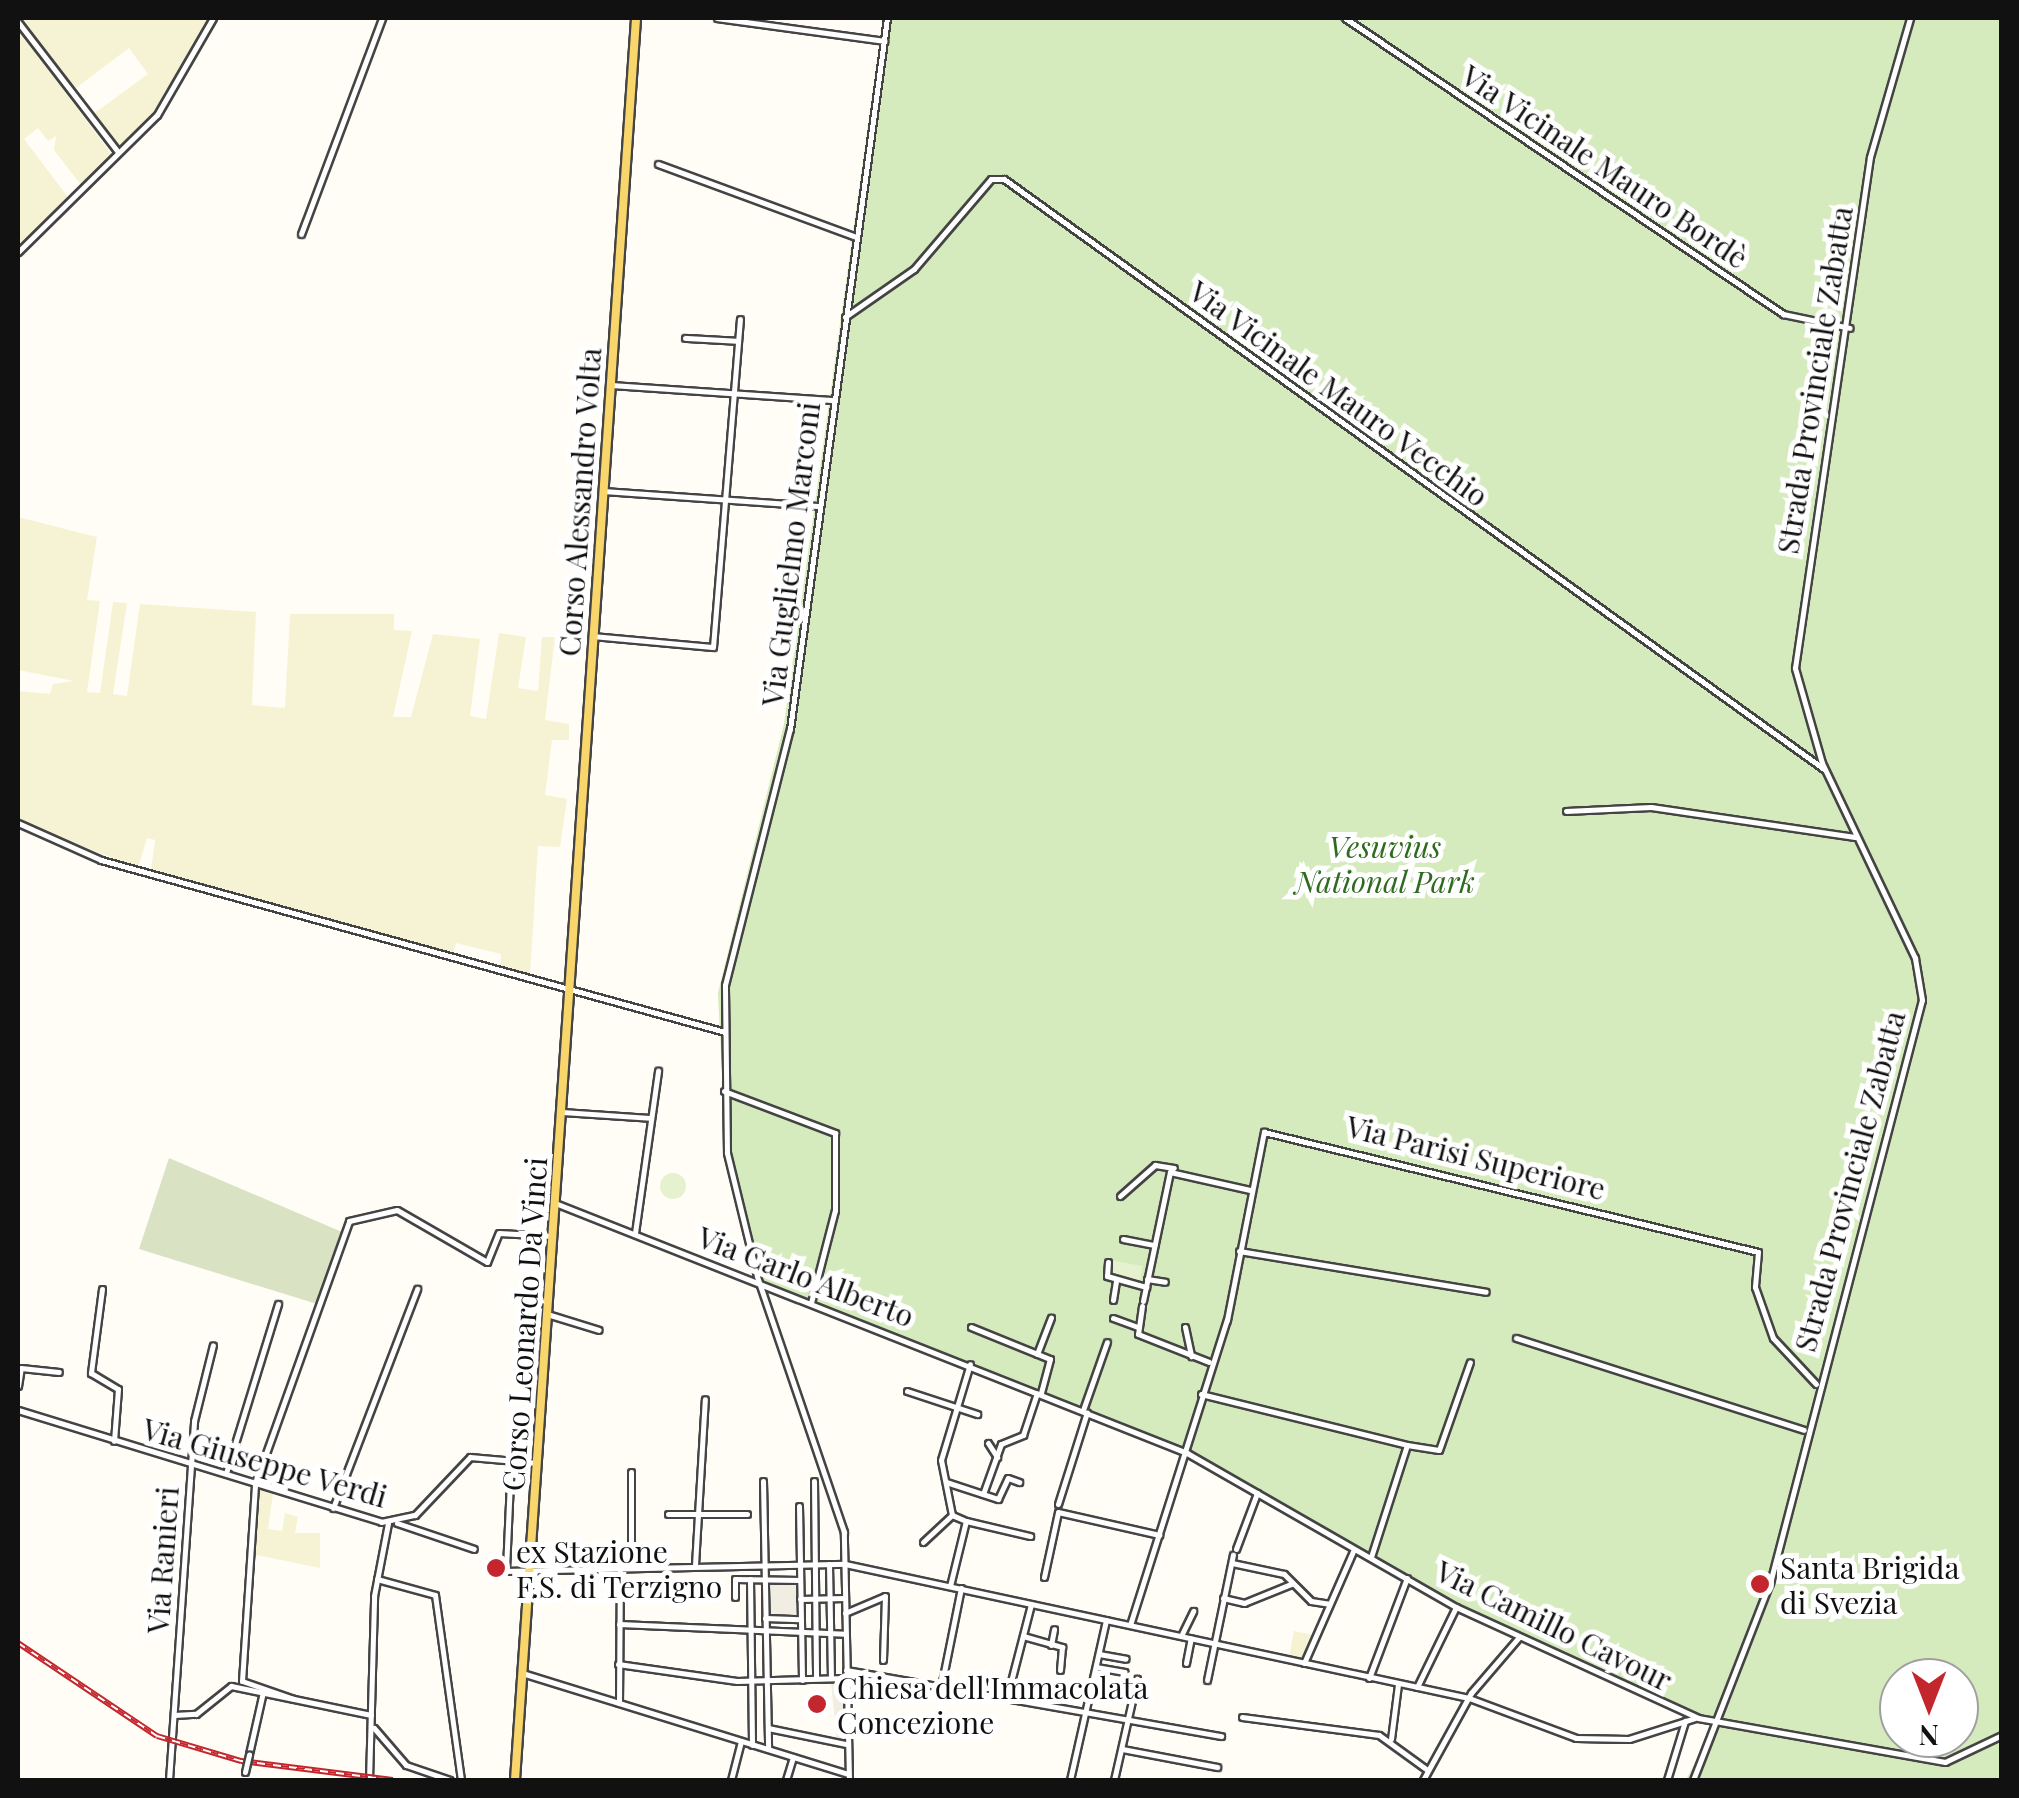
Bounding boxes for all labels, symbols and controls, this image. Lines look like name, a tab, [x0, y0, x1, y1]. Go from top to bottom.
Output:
street label: Via Vicinale Mauro Bordè	[1455, 56, 1755, 276]
street label: Strada Provinciale Zabatta	[1769, 204, 1859, 556]
street label: Via Vicinale Mauro Vecchio	[1182, 272, 1496, 514]
street label: Corso Alessandro Volta	[550, 345, 608, 659]
street label: Via Guglielmo Marconi	[753, 400, 827, 708]
park label: Vesuvius National Park	[1294, 828, 1476, 898]
street label: Strada Provinciale Zabatta	[1786, 1007, 1912, 1355]
street label: Via Parisi Superiore	[1343, 1107, 1609, 1207]
street label: Corso Leonardo Da Vinci	[494, 1155, 554, 1493]
street label: Via Carlo Alberto	[692, 1218, 920, 1334]
street label: Via Giuseppe Verdi	[138, 1410, 392, 1514]
street label: Via Ranieri	[139, 1485, 185, 1635]
place label: ex Stazione F.S. di Terzigno	[516, 1533, 723, 1604]
place label: Santa Brigida di Svezia	[1780, 1549, 1960, 1620]
street label: Via Camillo Cavour	[1430, 1552, 1678, 1698]
marker: ex Stazione F.S. di Terzigno	[485, 1557, 507, 1579]
marker: Santa Brigida di Svezia	[1749, 1573, 1771, 1595]
north arrow	[1879, 1658, 1979, 1758]
place label: Chiesa dell'Immacolata Concezione	[837, 1669, 1149, 1740]
marker: Chiesa dell'Immacolata Concezione	[806, 1693, 828, 1715]
text: N	[1919, 1718, 1939, 1755]

